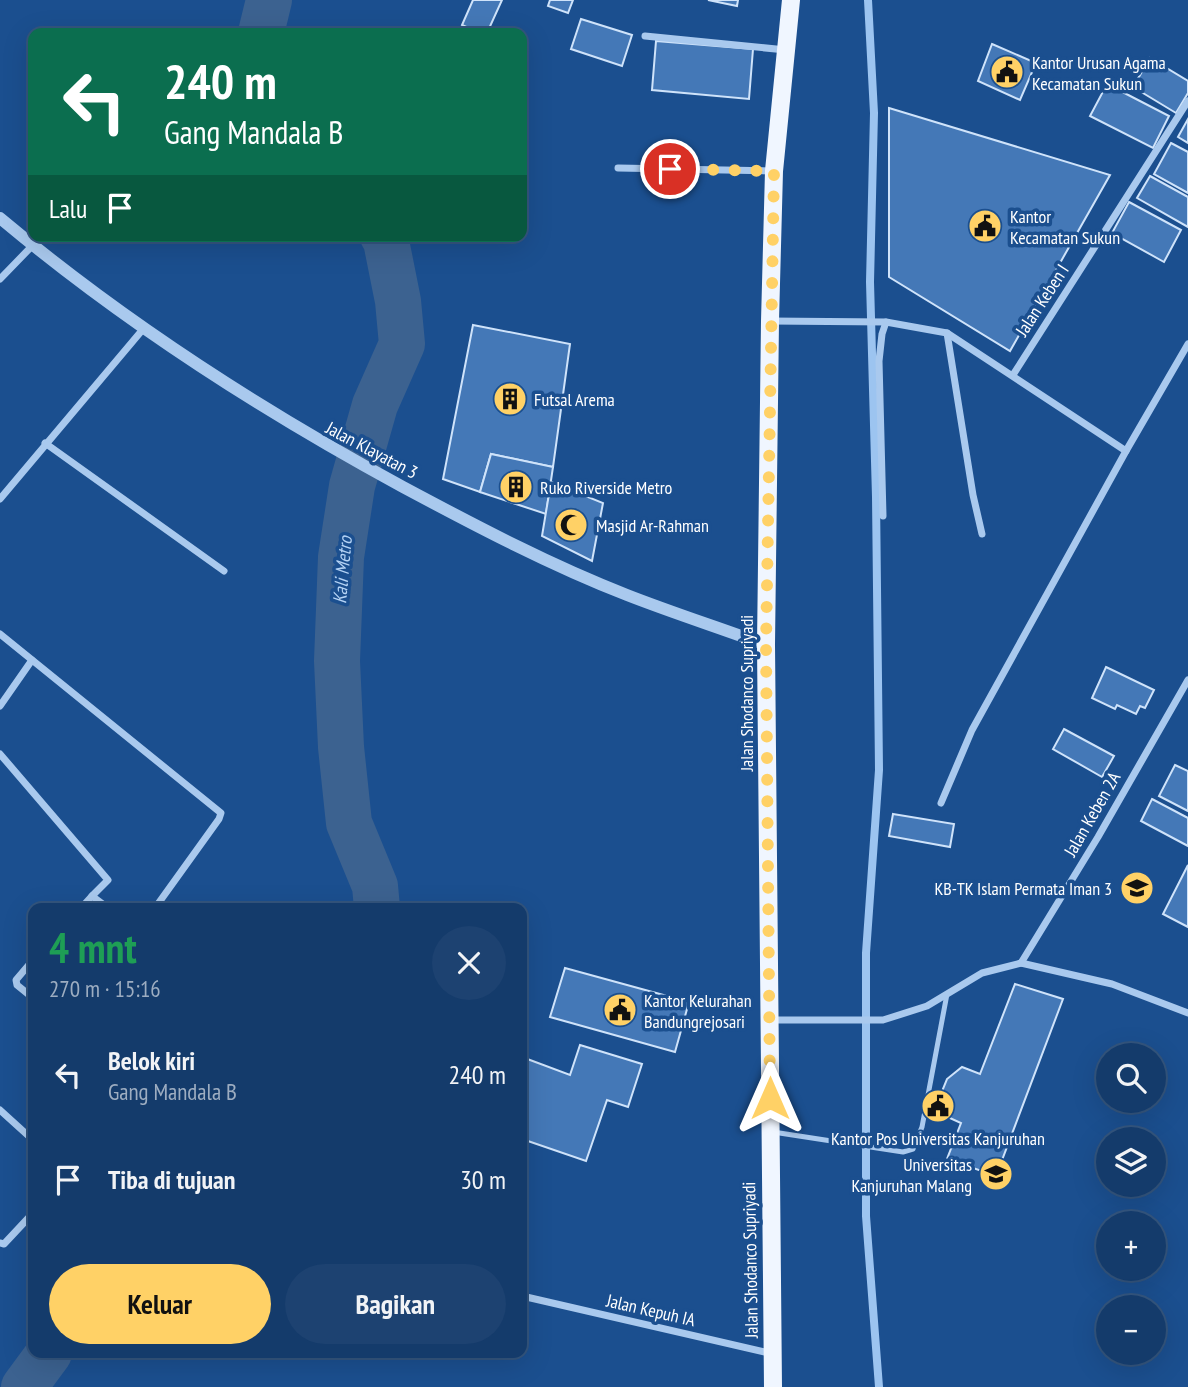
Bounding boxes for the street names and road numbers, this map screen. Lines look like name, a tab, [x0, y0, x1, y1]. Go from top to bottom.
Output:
street label: Jalan Keben I	[1010, 260, 1074, 341]
street label: Jalan Klayatan 3	[321, 416, 422, 484]
street label: Jalan Shodanco Supriyadi	[735, 615, 758, 772]
street label: Jalan Keben 2A	[1058, 767, 1126, 861]
street label: Jalan Shodanco Supriyadi	[737, 1182, 763, 1339]
street label: Jalan Kepuh IA	[603, 1288, 698, 1331]

